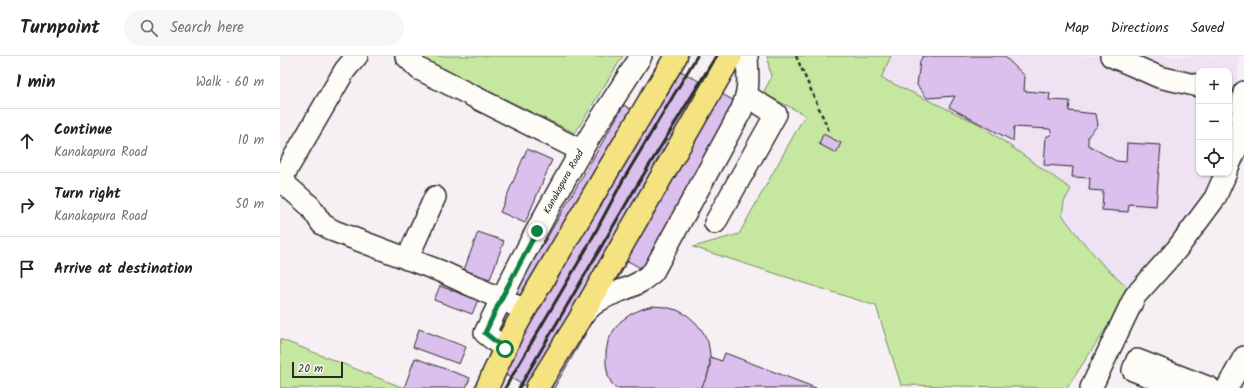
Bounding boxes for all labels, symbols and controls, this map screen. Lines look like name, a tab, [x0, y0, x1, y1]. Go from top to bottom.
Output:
search box	[124, 10, 404, 46]
text: Turnpoint	[20, 13, 100, 43]
text: Search here	[170, 16, 244, 40]
icon: search	[138, 17, 160, 39]
text: Map	[1064, 17, 1089, 39]
text: Directions	[1111, 17, 1169, 39]
text: Saved	[1191, 17, 1224, 39]
map controls	[1196, 68, 1232, 176]
button: +	[1196, 68, 1232, 104]
text: 1 min	[16, 69, 55, 96]
text: Walk · 60 m	[196, 72, 264, 93]
button: −	[1196, 104, 1232, 140]
text: Continue	[54, 118, 112, 142]
icon: ahead	[16, 130, 38, 152]
text: 10 m	[238, 130, 264, 151]
button: locate	[1196, 140, 1232, 176]
text: Kanakapura Road	[54, 142, 147, 163]
street label: Kanakapura Road	[539, 146, 589, 217]
text: Turn right	[54, 182, 121, 206]
icon: right	[16, 194, 38, 216]
text: 50 m	[235, 194, 264, 215]
text: Kanakapura Road	[54, 206, 147, 227]
route end	[528, 222, 546, 240]
text: Arrive at destination	[54, 257, 193, 281]
icon: arrive	[16, 258, 38, 280]
route start	[496, 340, 514, 358]
scale bar	[292, 360, 343, 379]
text: 20 m	[298, 360, 323, 378]

